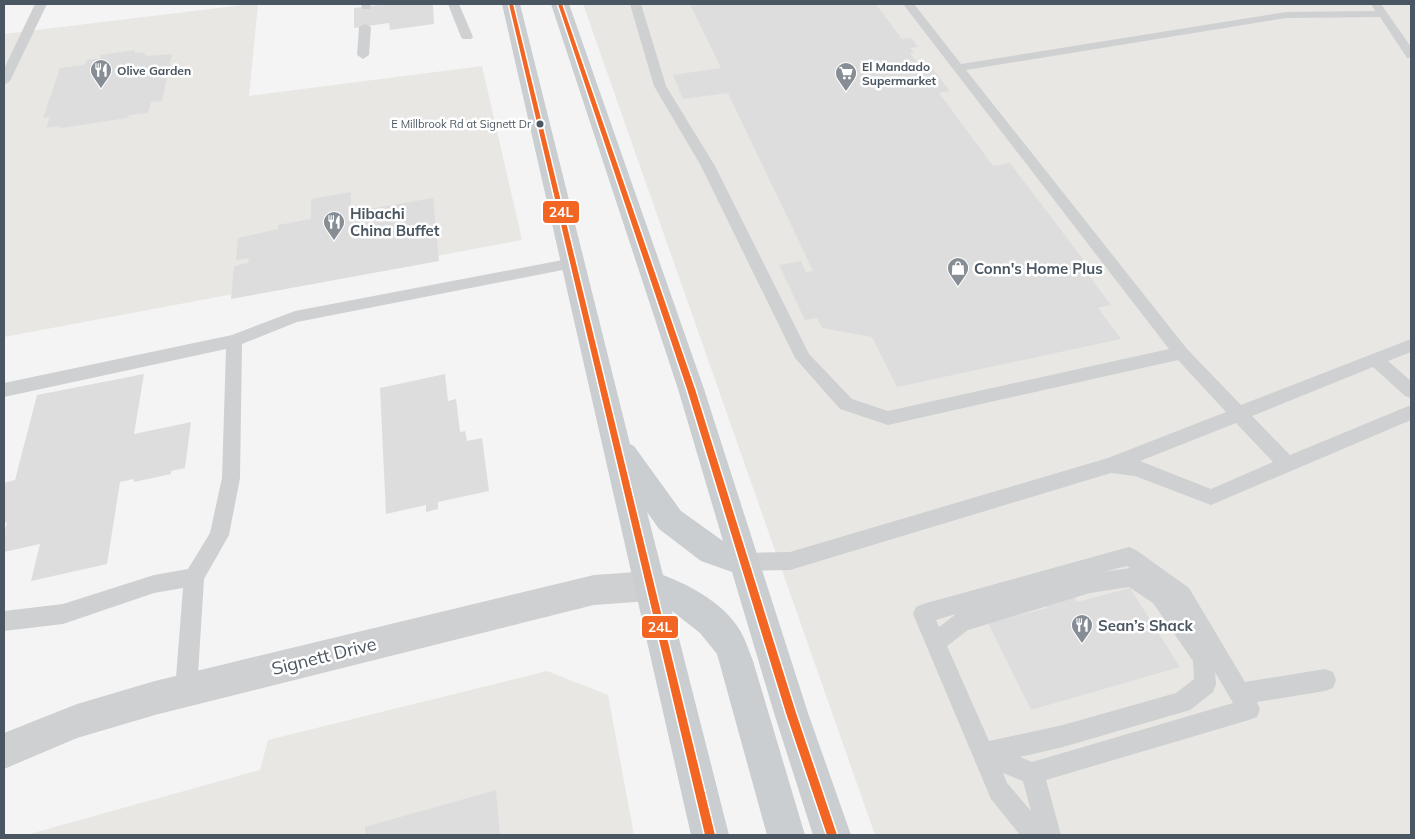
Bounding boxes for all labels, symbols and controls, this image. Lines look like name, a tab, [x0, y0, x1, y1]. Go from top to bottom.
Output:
restaurant icon: Olive Garden	[89, 58, 113, 89]
place label: El Mandado Supermarket	[862, 59, 937, 88]
supermarket icon: El Mandado Supermarket	[834, 61, 858, 92]
place label: Olive Garden	[117, 63, 191, 78]
place label: E Millbrook Rd at Signett Dr	[391, 117, 531, 131]
marker: E Millbrook Rd at Signett Dr	[535, 119, 545, 129]
line badge: 24L	[542, 200, 580, 224]
text: 24L	[549, 203, 573, 221]
place label: Hibachi China Buffet	[350, 204, 440, 240]
restaurant icon: Hibachi China Buffet	[322, 210, 346, 241]
shop icon: Conn's Home Plus	[946, 256, 970, 287]
place label: Conn's Home Plus	[974, 259, 1103, 278]
restaurant icon: Sean’s Shack	[1070, 613, 1094, 644]
line badge: 24L	[641, 615, 679, 639]
place label: Sean’s Shack	[1098, 616, 1193, 635]
text: 24L	[648, 618, 672, 636]
street label: Signett Drive	[269, 632, 379, 680]

